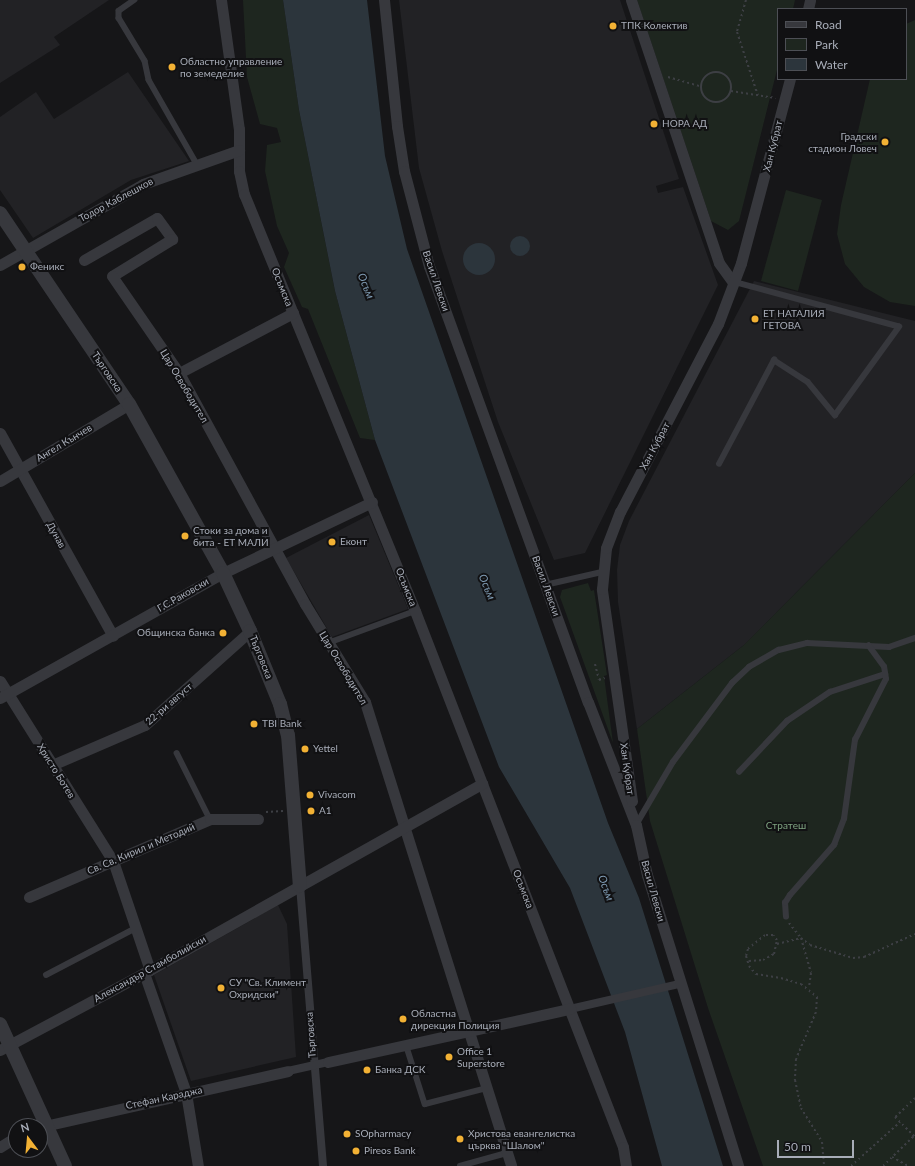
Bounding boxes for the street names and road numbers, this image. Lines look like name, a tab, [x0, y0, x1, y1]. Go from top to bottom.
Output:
street label: Хан Кубрат	[761, 119, 785, 173]
street label: Тодор Каблешков	[77, 175, 155, 225]
street label: Васил Левски	[420, 249, 452, 313]
street label: Осъмска	[269, 266, 295, 308]
street label: Цар Освободител	[157, 347, 211, 425]
street label: Търговска	[89, 350, 125, 394]
street label: Хан Кубрат	[637, 420, 673, 472]
street label: Ангел Кънчев	[34, 422, 94, 464]
street label: Дунав	[44, 520, 68, 550]
street label: Васил Левски	[530, 554, 562, 618]
street label: Осъмска	[393, 566, 419, 608]
street label: Г.С.Раковски	[155, 575, 211, 615]
street label: Цар Освободител	[316, 629, 370, 707]
street label: Търговска	[247, 633, 275, 681]
street label: 22-ри август	[143, 680, 195, 728]
street label: Христо Ботев	[34, 741, 78, 801]
street label: Хан Кубрат	[617, 742, 637, 796]
street label: Св. Св. Кирил и Методий	[85, 821, 197, 877]
street label: Васил Левски	[639, 859, 667, 923]
street label: Осъмска	[510, 868, 536, 910]
street label: Александър Стамболийски	[92, 933, 208, 1005]
street label: Търговска	[303, 1012, 319, 1058]
street label: Стефан Караджа	[125, 1084, 203, 1112]

